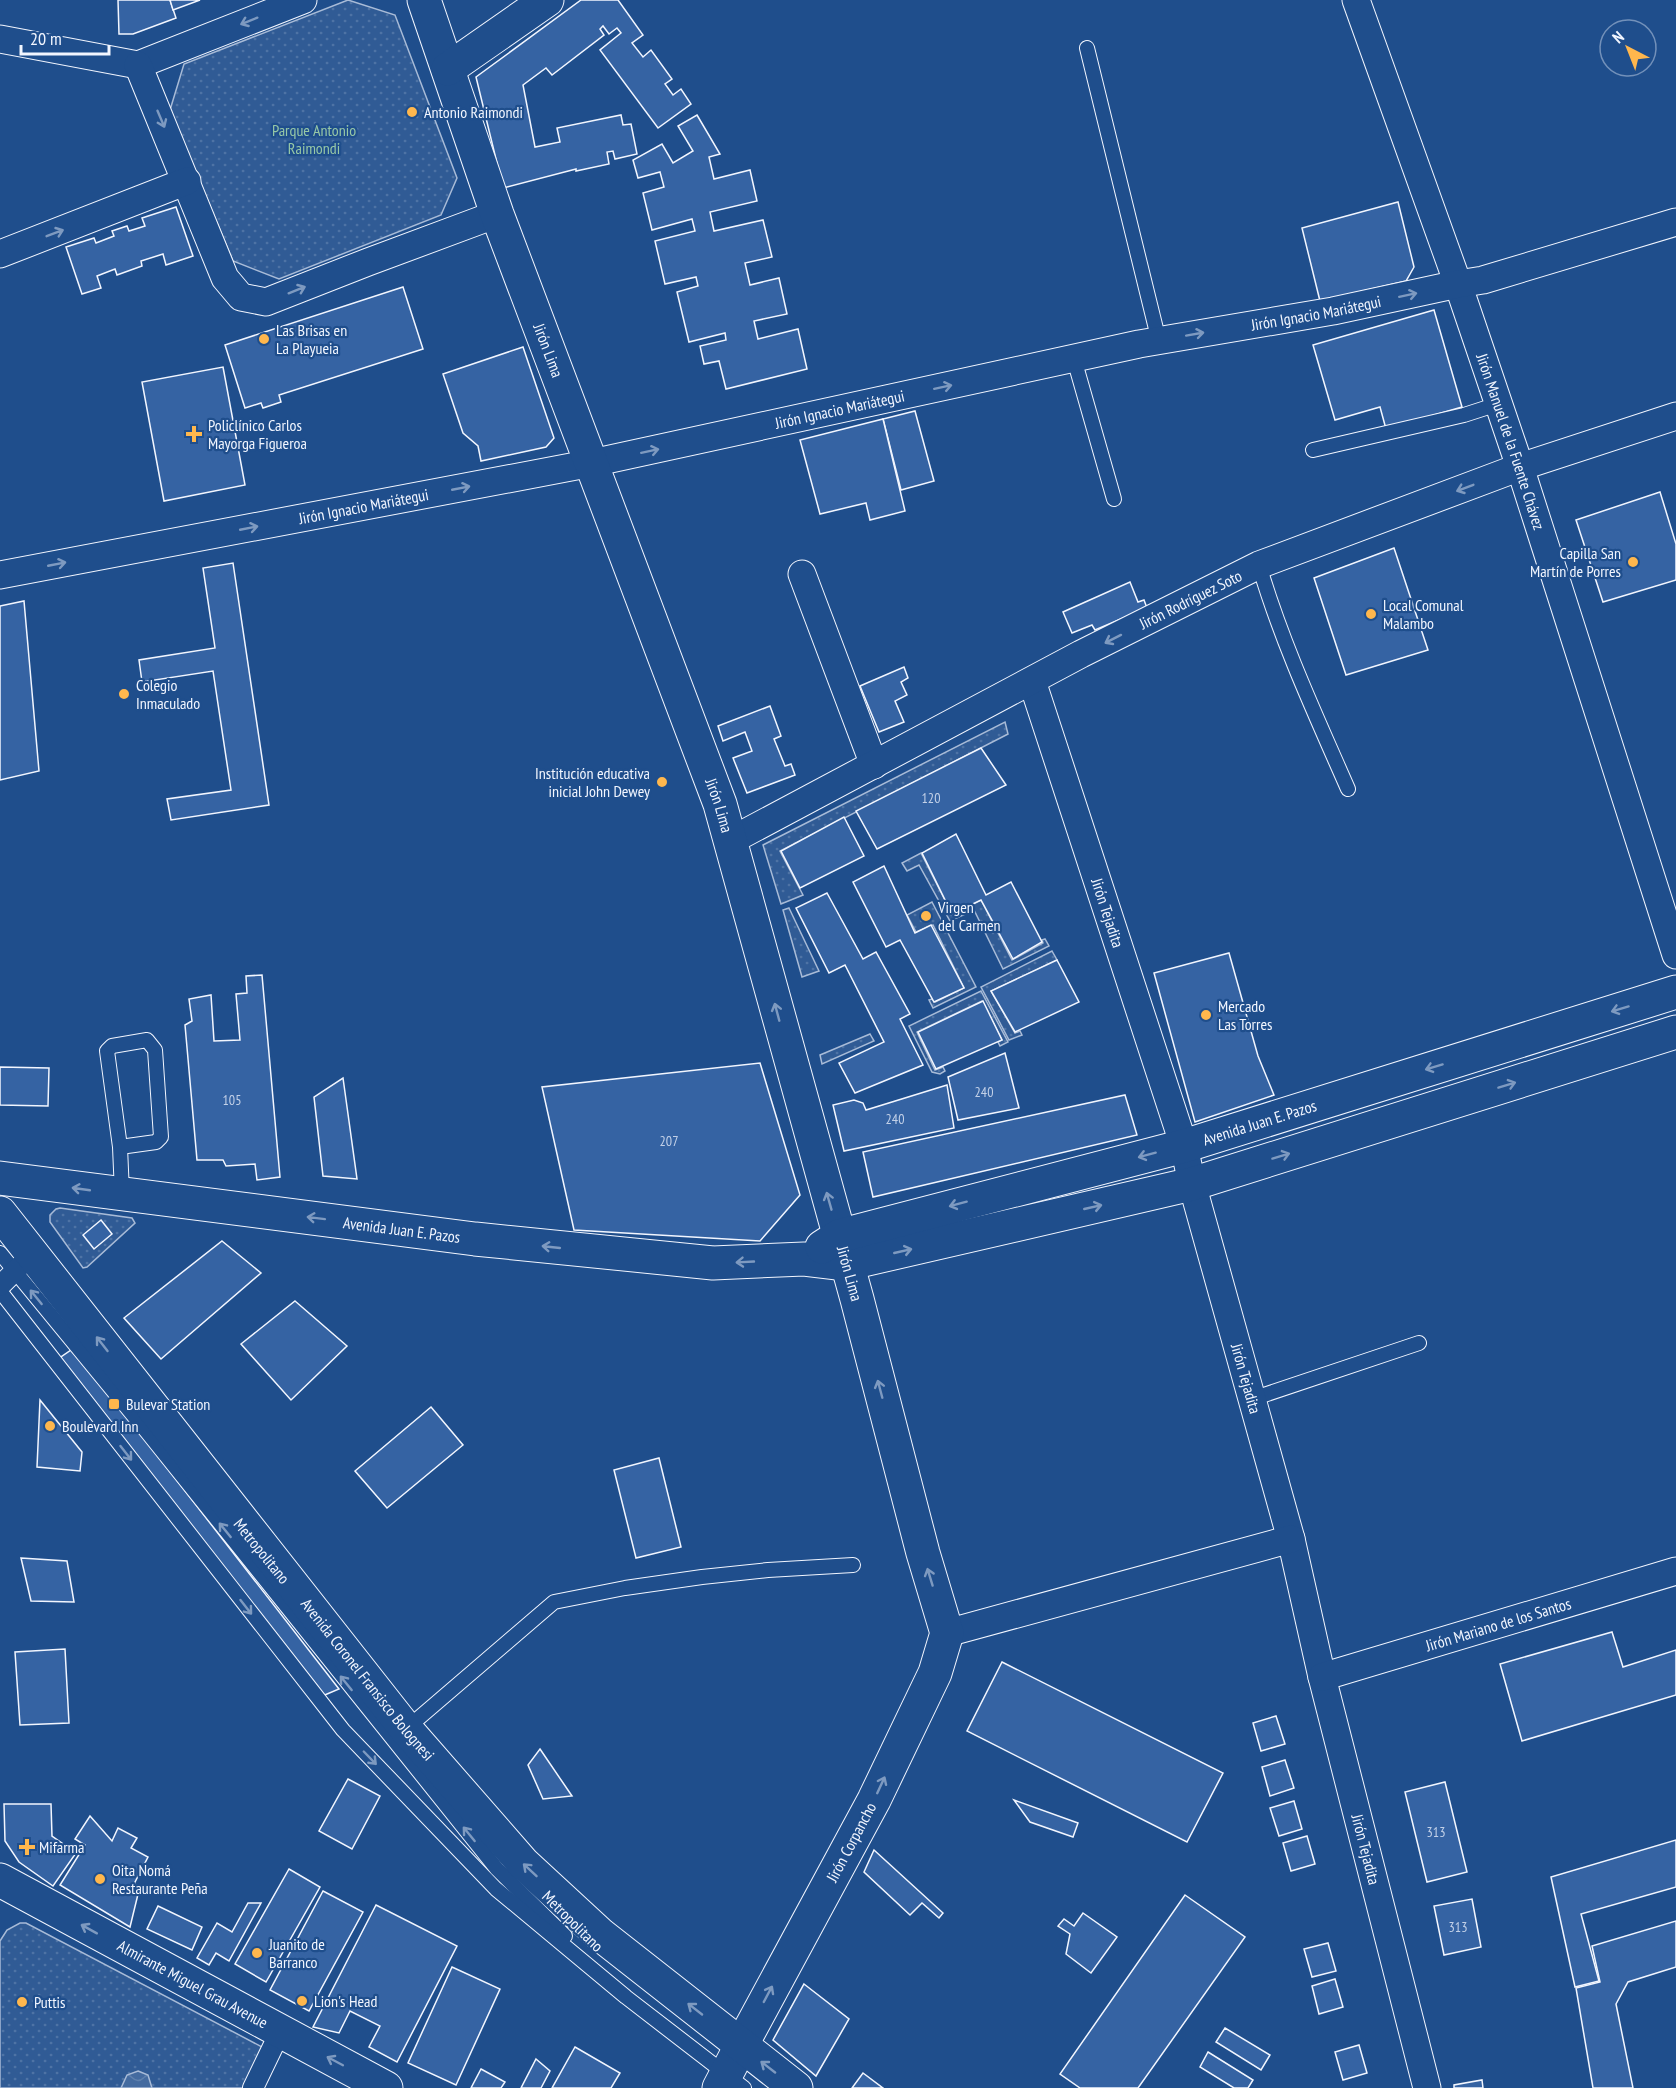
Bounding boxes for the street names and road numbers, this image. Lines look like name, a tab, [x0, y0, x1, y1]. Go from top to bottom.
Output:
street label: Jirón Ignacio Mariátegui	[1249, 291, 1383, 335]
street label: Jirón Lima	[529, 320, 568, 380]
street label: Jirón Manuel de la Fuente Chávez	[1472, 350, 1549, 533]
street label: Jirón Ignacio Mariátegui	[772, 385, 906, 433]
street label: Jirón Ignacio Mariátegui	[296, 484, 430, 528]
street label: Jirón Rodríguez Soto	[1135, 565, 1245, 634]
street label: Jirón Lima	[701, 774, 737, 835]
street label: Jirón Tejadita	[1087, 875, 1128, 950]
street label: Avenida Juan E. Pazos	[1200, 1095, 1319, 1150]
street label: Avenida Juan E. Pazos	[342, 1212, 462, 1247]
street label: Jirón Lima	[833, 1243, 867, 1303]
street label: Jirón Tejadita	[1227, 1340, 1266, 1416]
street label: Metropolitano	[230, 1514, 294, 1588]
street label: Jirón Mariano de los Santos	[1422, 1593, 1573, 1656]
street label: Avenida Coronel Fransisco Bolognesi	[297, 1594, 439, 1765]
street label: Jirón Corpancho	[821, 1799, 880, 1886]
street label: Jirón Tejadita	[1347, 1811, 1385, 1887]
street label: Metropolitano	[538, 1886, 608, 1956]
street label: Almirante Miguel Grau Avenue	[114, 1935, 271, 2032]

